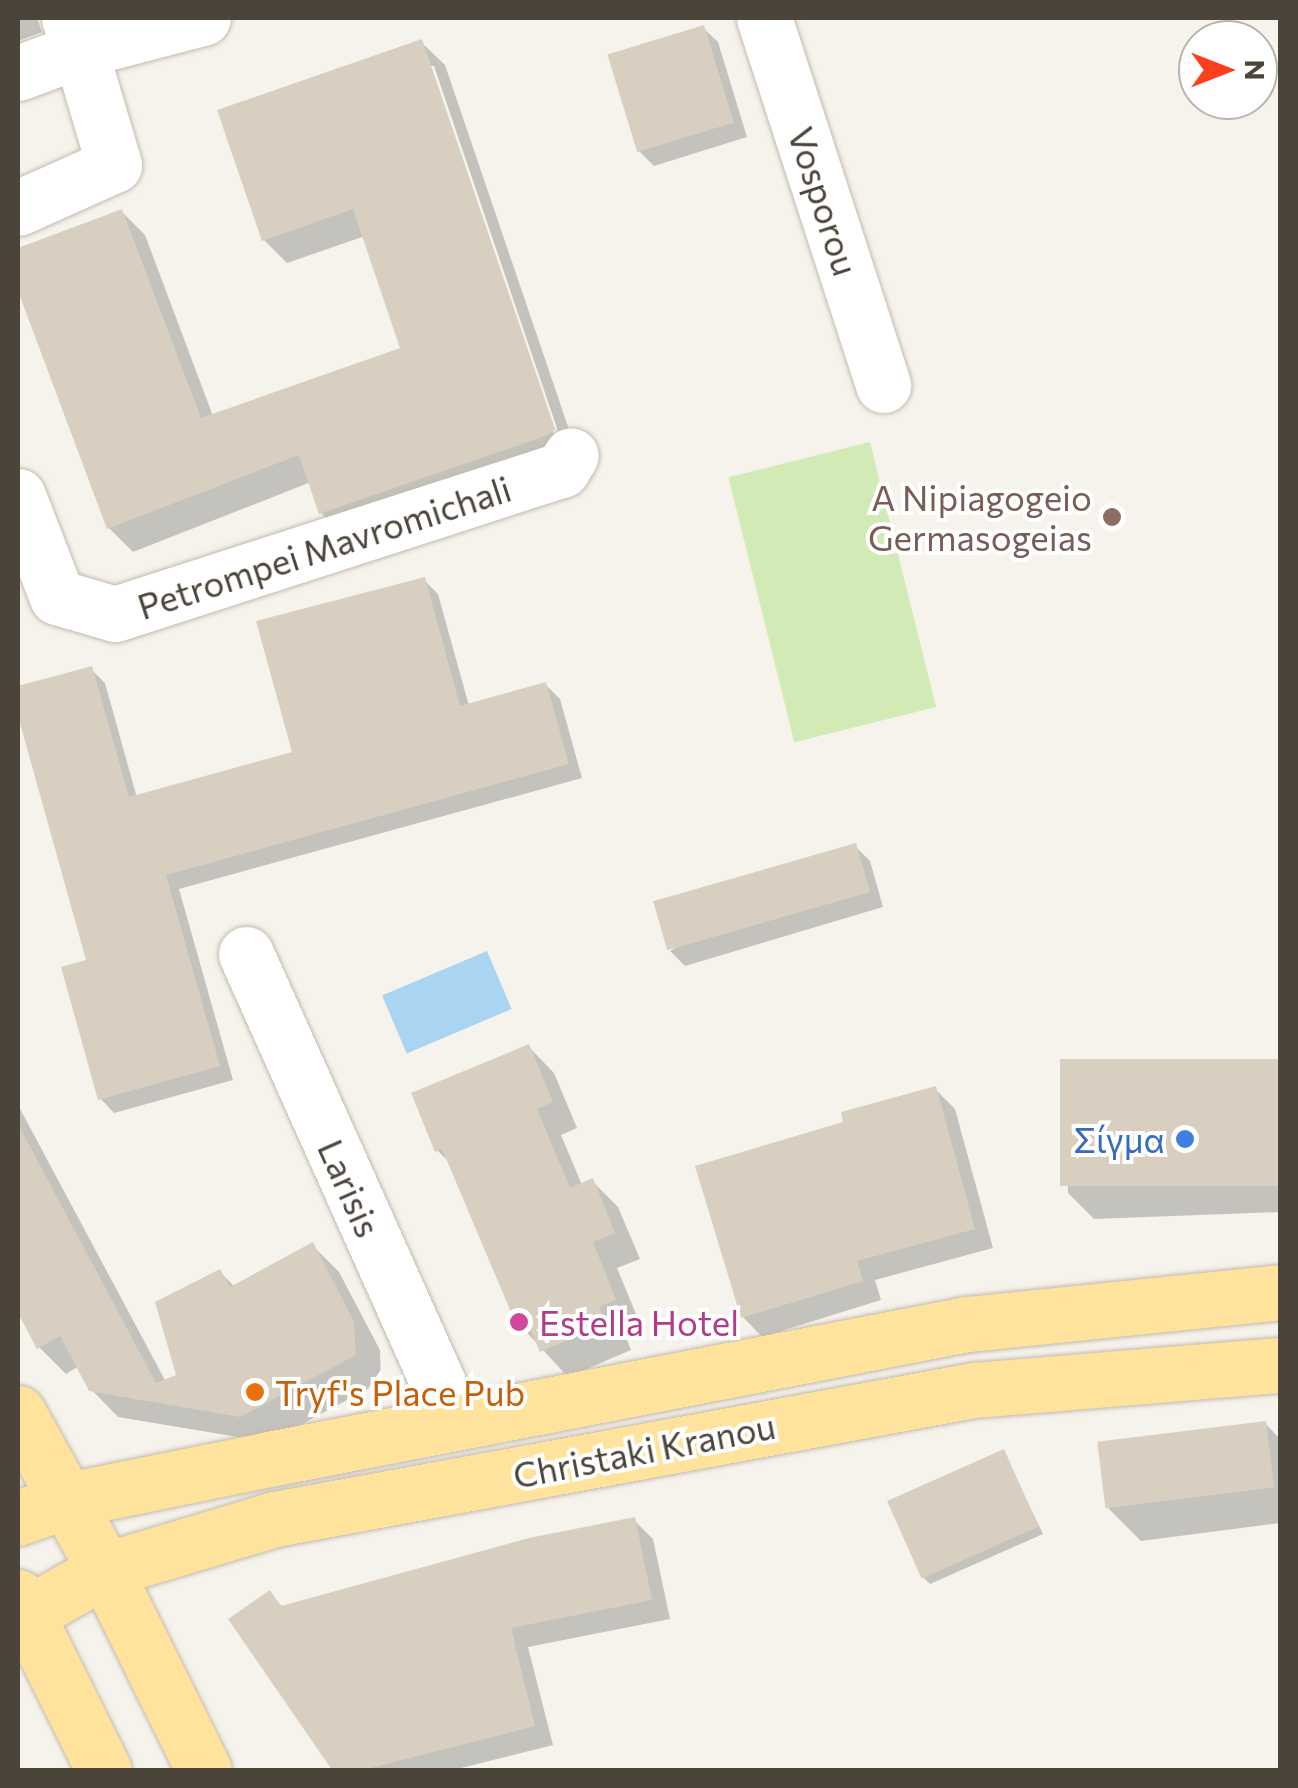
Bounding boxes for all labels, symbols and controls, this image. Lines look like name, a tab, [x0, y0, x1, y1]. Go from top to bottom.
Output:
north arrow	[1178, 20, 1278, 120]
text: N	[1239, 60, 1273, 81]
street label: Vosporou	[780, 122, 868, 280]
street label: Petrompei Mavromichali	[132, 467, 516, 627]
place label: A Nipiagogeio Germasogeias	[868, 476, 1092, 558]
marker: A Nipiagogeio Germasogeias	[1101, 506, 1123, 528]
place label: Σίγμα	[1073, 1118, 1165, 1160]
marker: Σίγμα	[1174, 1128, 1196, 1150]
street label: Larisis	[310, 1133, 390, 1243]
place label: Estella Hotel	[539, 1301, 739, 1343]
marker: Estella Hotel	[508, 1311, 530, 1333]
place label: Tryf's Place Pub	[275, 1371, 525, 1413]
marker: Tryf's Place Pub	[244, 1381, 266, 1403]
street label: Christaki Kranou	[509, 1404, 779, 1496]

